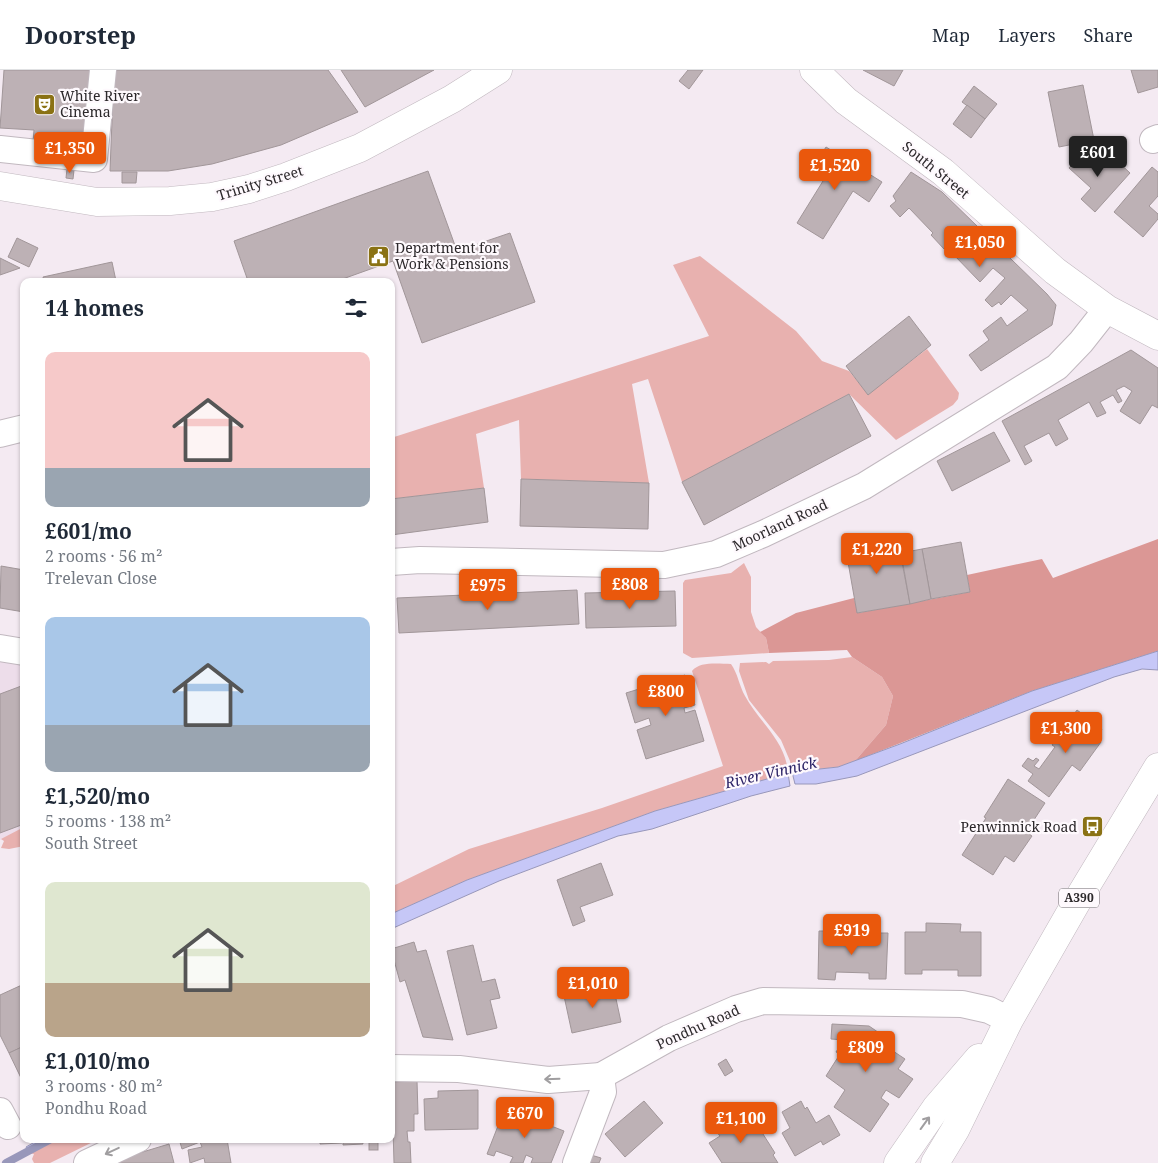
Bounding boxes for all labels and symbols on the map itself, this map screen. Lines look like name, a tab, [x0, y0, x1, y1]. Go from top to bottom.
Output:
place label: White River Cinema	[60, 86, 140, 121]
theatre icon: White River Cinema	[32, 92, 56, 116]
pin: £1,350	[29, 132, 111, 174]
pin: £601	[1068, 136, 1128, 178]
street label: South Street	[899, 137, 974, 203]
pin: £1,520	[794, 148, 876, 191]
street label: Trinity Street	[215, 160, 305, 205]
pin: £1,050	[939, 226, 1021, 268]
place label: Department for Work & Pensions	[395, 238, 509, 273]
public building icon: Department for Work & Pensions	[367, 244, 391, 268]
street label: Moorland Road	[729, 494, 831, 555]
pin: £1,220	[836, 532, 918, 575]
pin: £975	[458, 568, 518, 611]
pin: £808	[600, 568, 660, 610]
pin: £800	[636, 674, 696, 717]
pin: £1,300	[1025, 712, 1107, 754]
water label: River Vinnick	[722, 752, 819, 793]
bus stop icon: Penwinnick Road	[1081, 815, 1105, 839]
place label: Penwinnick Road	[960, 817, 1077, 836]
road number: A390	[1059, 888, 1099, 908]
pin: £919	[822, 914, 882, 956]
pin: £1,010	[552, 966, 634, 1009]
street label: Pondhu Road	[653, 1000, 743, 1053]
pin: £809	[836, 1030, 896, 1073]
one-way arrow	[545, 1075, 561, 1084]
pin: £670	[495, 1096, 555, 1139]
pin: £1,100	[700, 1102, 782, 1144]
one-way arrow	[920, 1116, 930, 1130]
one-way arrow	[105, 1146, 120, 1156]

